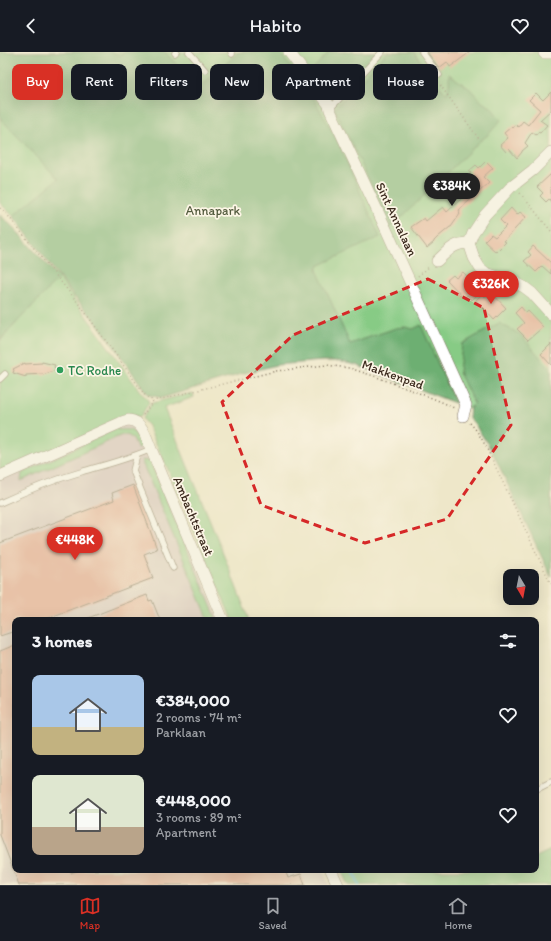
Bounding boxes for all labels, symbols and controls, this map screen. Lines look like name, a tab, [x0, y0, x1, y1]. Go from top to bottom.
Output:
icon: back	[20, 15, 42, 37]
text: Habito	[250, 15, 301, 37]
icon: heart	[509, 15, 531, 37]
chip: Buy	[12, 64, 63, 100]
chip: Rent	[71, 64, 127, 100]
chip: Filters	[135, 64, 202, 100]
chip: New	[210, 64, 264, 100]
chip: Apartment	[272, 64, 365, 100]
chip: House	[373, 64, 438, 100]
pin: €384K	[424, 173, 480, 207]
text: €384K	[433, 178, 471, 193]
street label: Sint Annalaan	[373, 180, 420, 259]
park label: Annapark	[186, 203, 241, 218]
pin: €326K	[463, 271, 519, 305]
text: €326K	[473, 276, 509, 291]
street label: Makkenpad	[360, 356, 426, 393]
place label: TC Rodhe	[68, 363, 121, 378]
marker: TC Rodhe	[55, 365, 65, 375]
street label: Ambachtstraat	[170, 474, 217, 558]
pin: €448K	[47, 527, 103, 561]
text: €448K	[56, 532, 94, 547]
north arrow	[503, 569, 539, 605]
map controls	[503, 569, 539, 605]
icon: filters	[497, 630, 519, 652]
text: 3 homes	[32, 631, 92, 651]
text: €384,000	[156, 690, 230, 710]
icon: home	[64, 691, 112, 739]
icon: heart	[497, 704, 519, 726]
text: 2 rooms · 74 m²	[156, 710, 242, 725]
text: Parklaan	[156, 725, 206, 740]
text: €448,000	[156, 790, 231, 810]
icon: home	[64, 791, 112, 839]
icon: heart	[497, 804, 519, 826]
text: 3 rooms · 89 m²	[156, 810, 242, 825]
text: Apartment	[156, 825, 217, 840]
tab: Map	[79, 895, 101, 932]
tab: Saved	[259, 895, 287, 932]
tab: Home	[444, 895, 472, 932]

